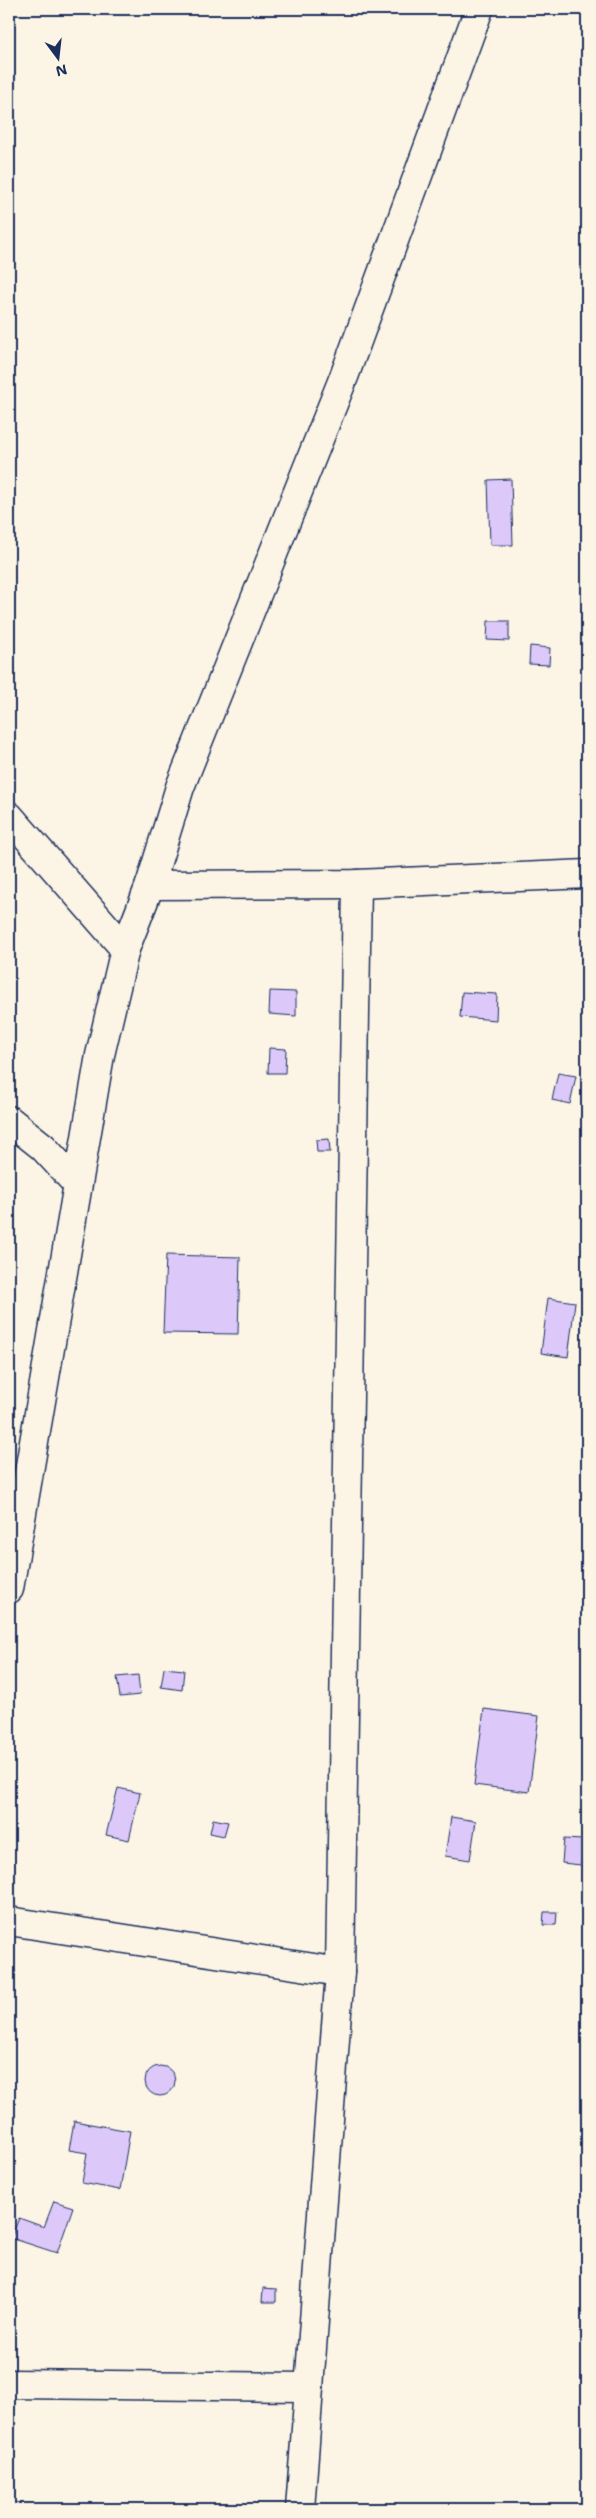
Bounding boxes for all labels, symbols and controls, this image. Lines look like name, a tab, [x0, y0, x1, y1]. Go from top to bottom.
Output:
north arrow	[32, 32, 82, 82]
text: N	[54, 60, 69, 81]

